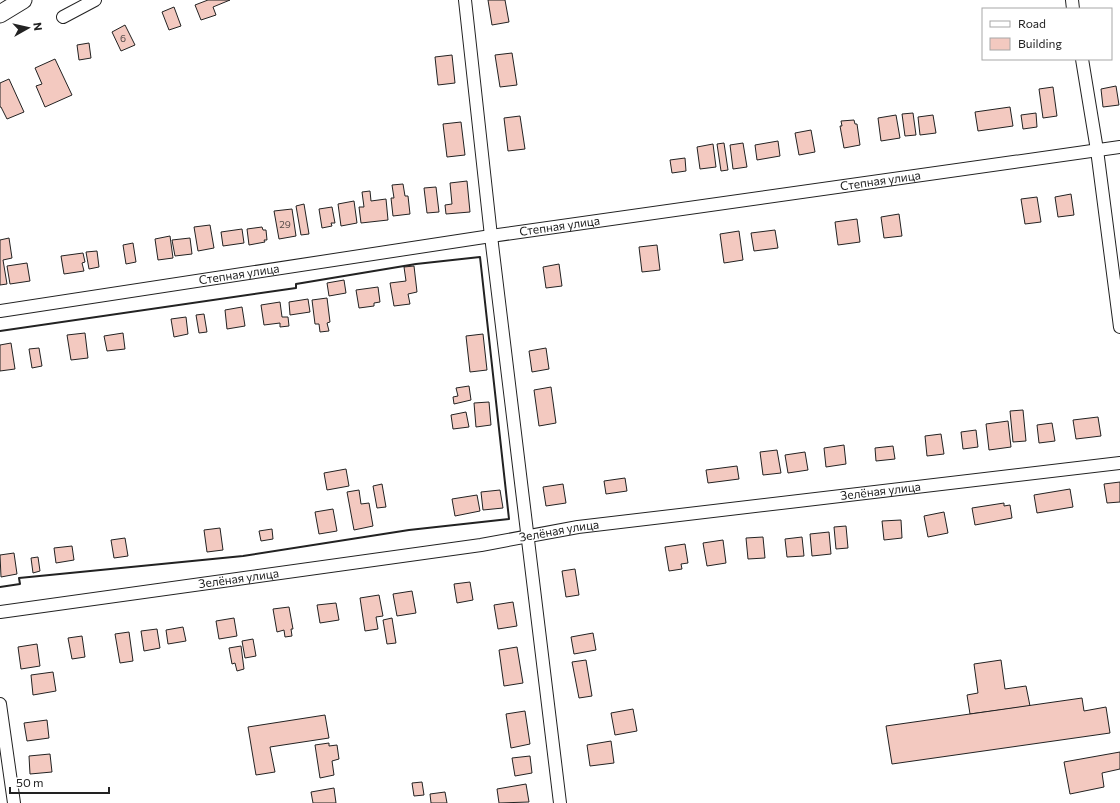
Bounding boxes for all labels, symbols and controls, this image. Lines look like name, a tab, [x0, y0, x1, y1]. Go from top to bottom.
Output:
north arrow	[8, 8, 48, 48]
legend	[982, 8, 1112, 60]
text: Road	[1018, 16, 1046, 30]
text: N	[31, 22, 45, 32]
house number: 6	[120, 32, 126, 44]
text: Building	[1018, 36, 1062, 50]
street label: Степная улица	[839, 167, 922, 193]
street label: Степная улица	[518, 213, 601, 238]
house number: 29	[279, 218, 291, 230]
street label: Степная улица	[198, 260, 280, 287]
street label: Зелёная улица	[839, 479, 922, 502]
street label: Зелёная улица	[518, 517, 600, 544]
street label: Зелёная улица	[197, 565, 280, 590]
scale bar	[10, 769, 109, 795]
text: 50 m	[16, 775, 44, 789]

